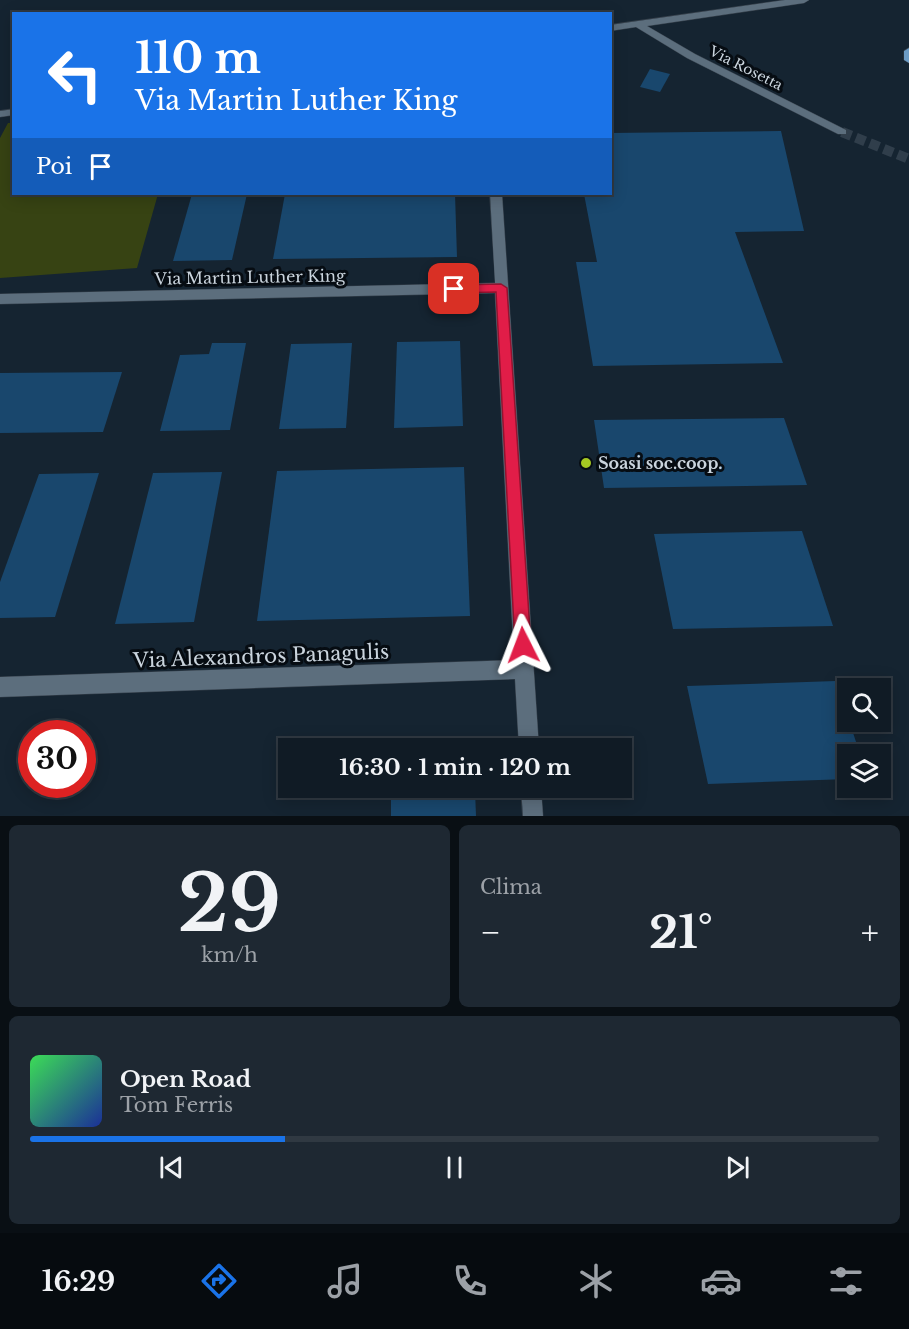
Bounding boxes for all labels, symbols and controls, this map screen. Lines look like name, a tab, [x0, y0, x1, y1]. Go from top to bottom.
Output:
text: 110 m	[135, 32, 261, 84]
icon: left	[36, 36, 114, 114]
street label: Via Rosetta	[705, 41, 786, 94]
text: Via Martin Luther King	[135, 84, 458, 117]
icon: arrive	[84, 150, 117, 183]
text: Poi	[36, 153, 72, 180]
pin	[428, 263, 479, 314]
street label: Via Martin Luther King	[153, 265, 346, 289]
icon: arrive	[437, 272, 470, 305]
place label: Soasi soc.coop.	[598, 453, 723, 473]
marker: Soasi soc.coop.	[579, 456, 593, 470]
position arrow	[491, 613, 555, 677]
street label: Via Alexandros Panagulis	[131, 640, 390, 673]
map controls	[837, 678, 891, 798]
button: search	[837, 678, 891, 732]
speed limit sign: 30	[18, 720, 96, 798]
button: layers	[837, 744, 891, 798]
text: 16:30 · 1 min · 120 m	[339, 754, 571, 781]
text: 29	[178, 855, 281, 952]
text: Clima	[480, 875, 542, 899]
text: 21°	[649, 904, 713, 960]
text: −	[480, 912, 501, 953]
text: +	[861, 912, 879, 953]
text: km/h	[201, 943, 258, 967]
text: Open Road	[120, 1066, 251, 1093]
text: Tom Ferris	[120, 1093, 233, 1117]
icon: previous	[155, 1151, 188, 1184]
icon: pause	[438, 1151, 471, 1184]
icon: next	[721, 1151, 754, 1184]
icon: directions	[198, 1260, 240, 1302]
icon: music	[324, 1260, 366, 1302]
icon: phone	[449, 1260, 491, 1302]
icon: climate	[575, 1260, 617, 1302]
icon: car	[700, 1260, 742, 1302]
icon: filters	[825, 1260, 867, 1302]
text: 16:29	[42, 1265, 115, 1298]

